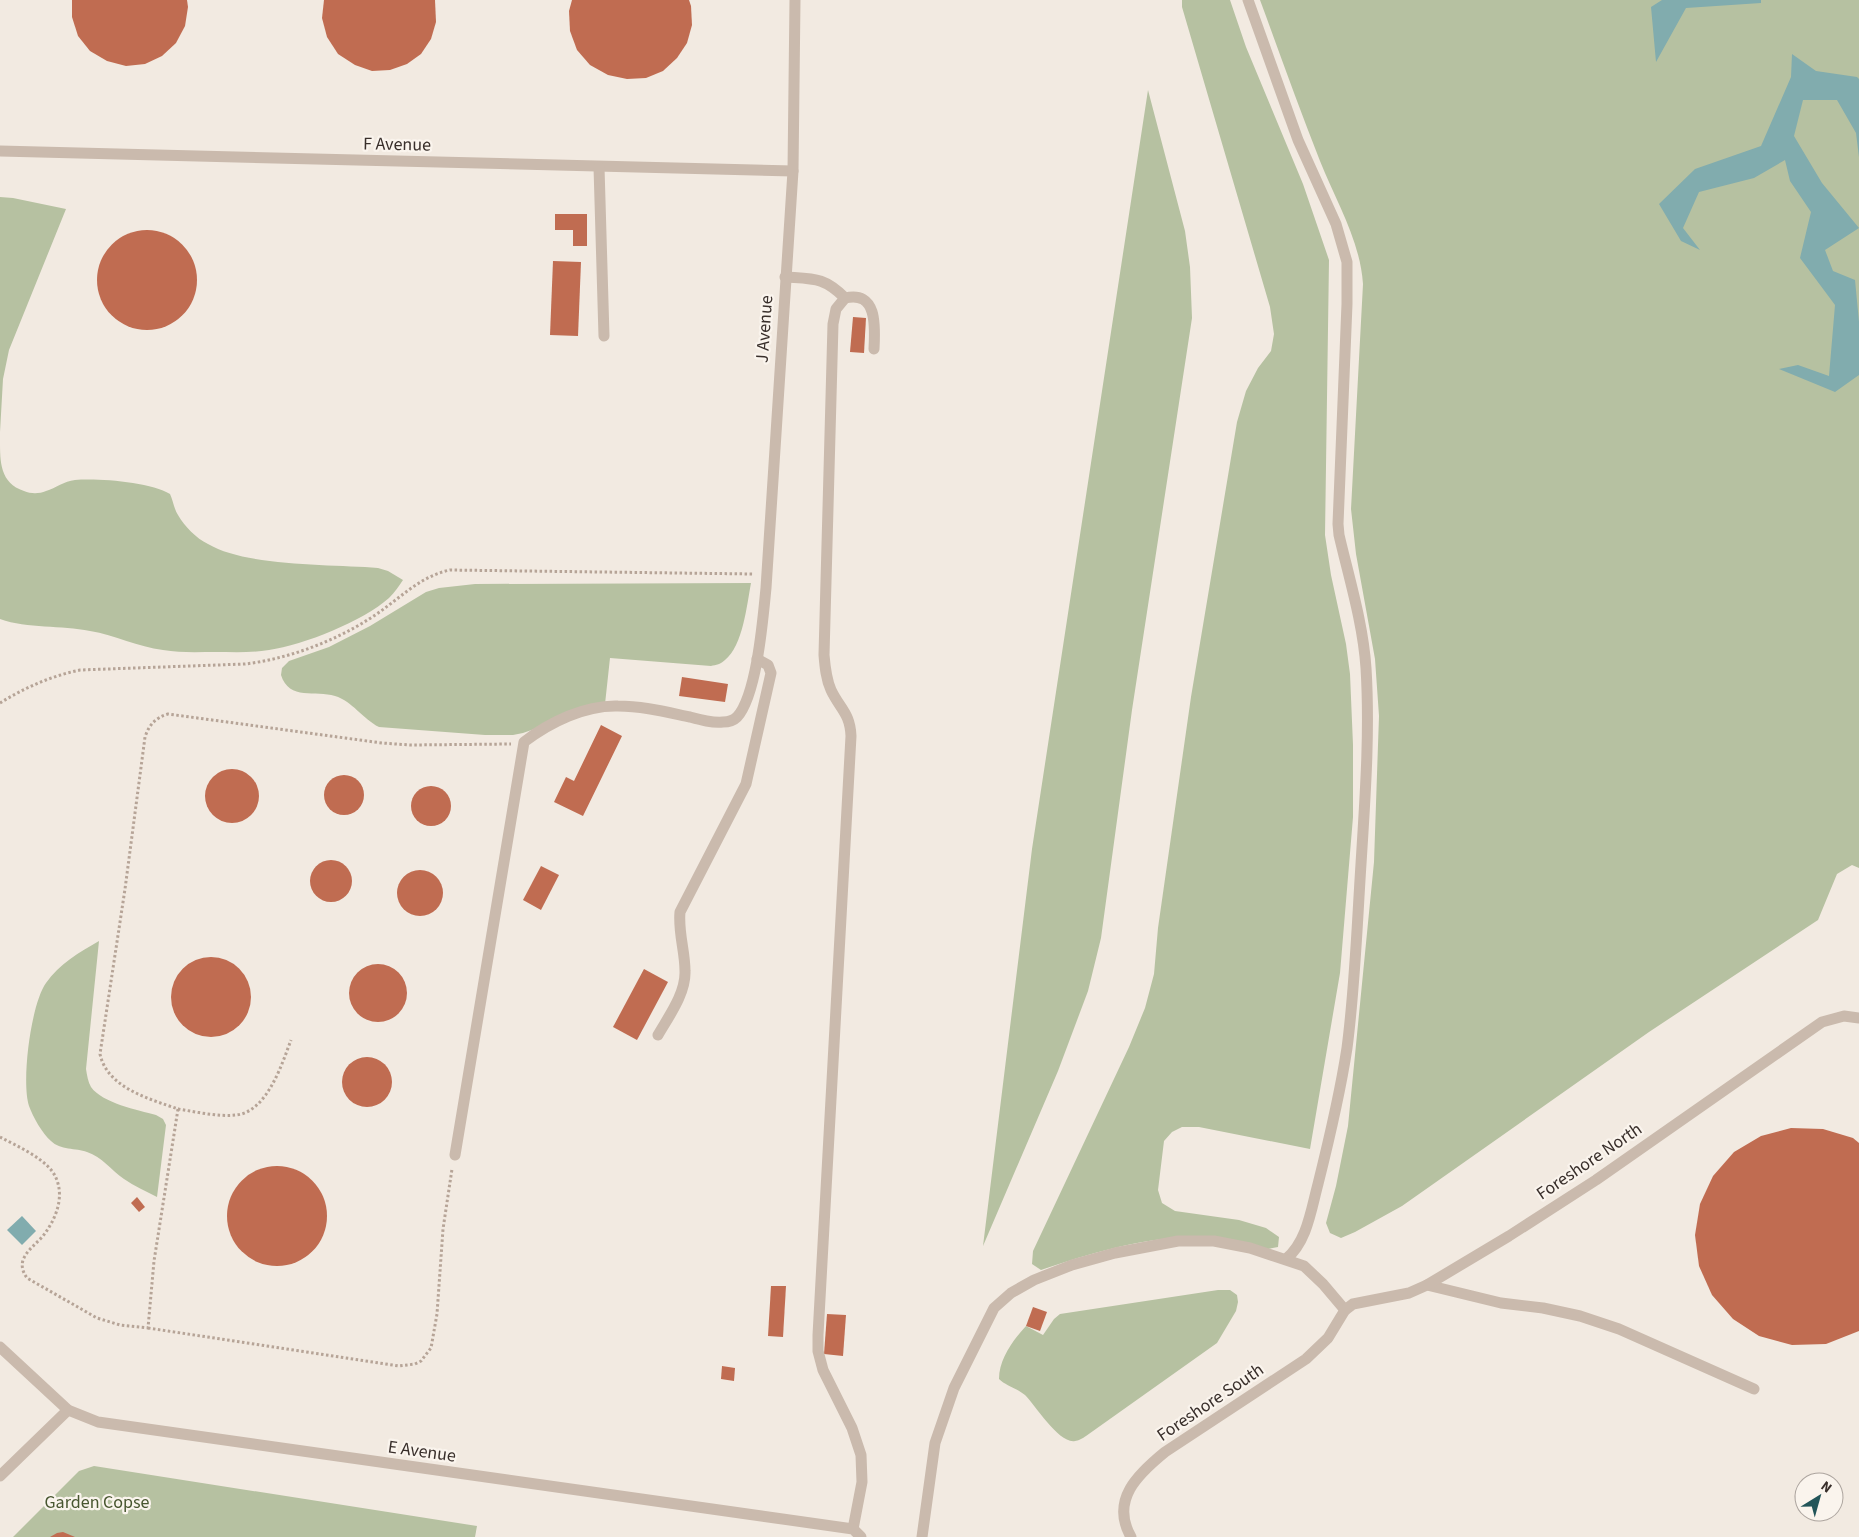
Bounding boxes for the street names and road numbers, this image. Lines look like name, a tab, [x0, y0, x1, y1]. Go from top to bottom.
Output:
street label: F Avenue	[363, 131, 431, 158]
street label: J Avenue	[750, 294, 779, 364]
street label: Foreshore North	[1531, 1117, 1647, 1206]
street label: Foreshore South	[1152, 1357, 1269, 1447]
street label: E Avenue	[386, 1434, 458, 1469]

